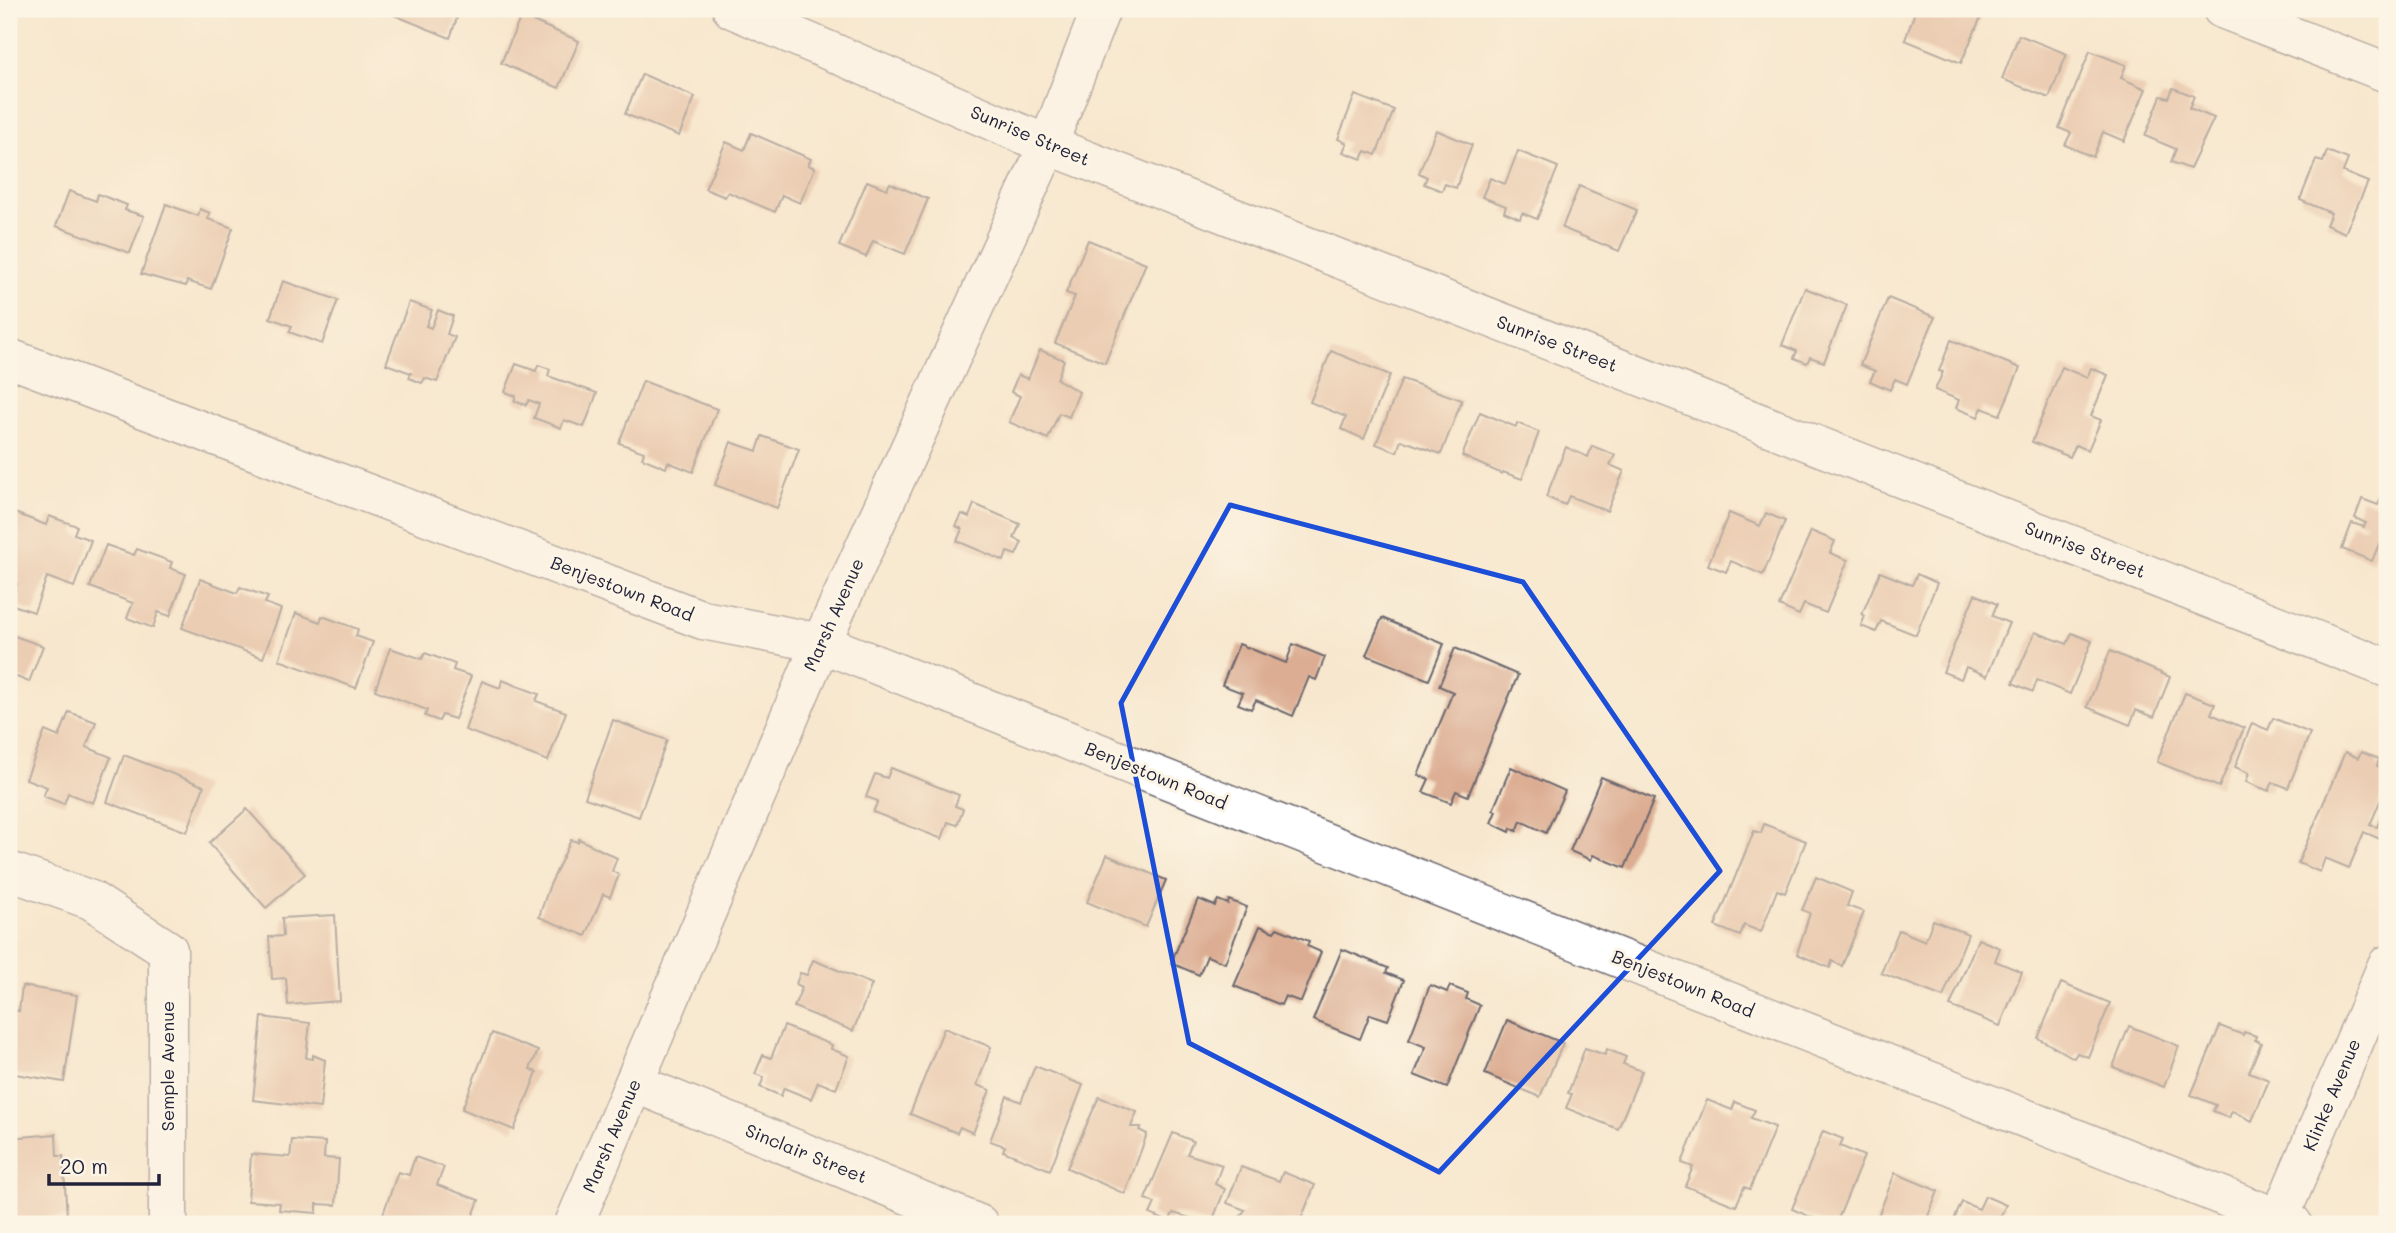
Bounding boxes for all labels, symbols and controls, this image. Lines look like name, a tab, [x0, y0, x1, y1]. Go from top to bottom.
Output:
street label: Sunrise Street	[967, 99, 1094, 171]
street label: Sunrise Street	[1494, 309, 1621, 377]
street label: Sunrise Street	[2022, 515, 2149, 583]
street label: Benjestown Road	[547, 550, 697, 626]
street label: Marsh Avenue	[797, 554, 869, 675]
street label: Benjestown Road	[1082, 736, 1231, 815]
street label: Benjestown Road	[1609, 944, 1758, 1023]
street label: Semple Avenue	[155, 1001, 179, 1131]
street label: Klinke Avenue	[2297, 1035, 2366, 1154]
street label: Marsh Avenue	[576, 1075, 646, 1196]
street label: Sinclair Street	[742, 1118, 871, 1188]
scale bar	[49, 1142, 159, 1186]
text: 20 m	[60, 1152, 108, 1179]

